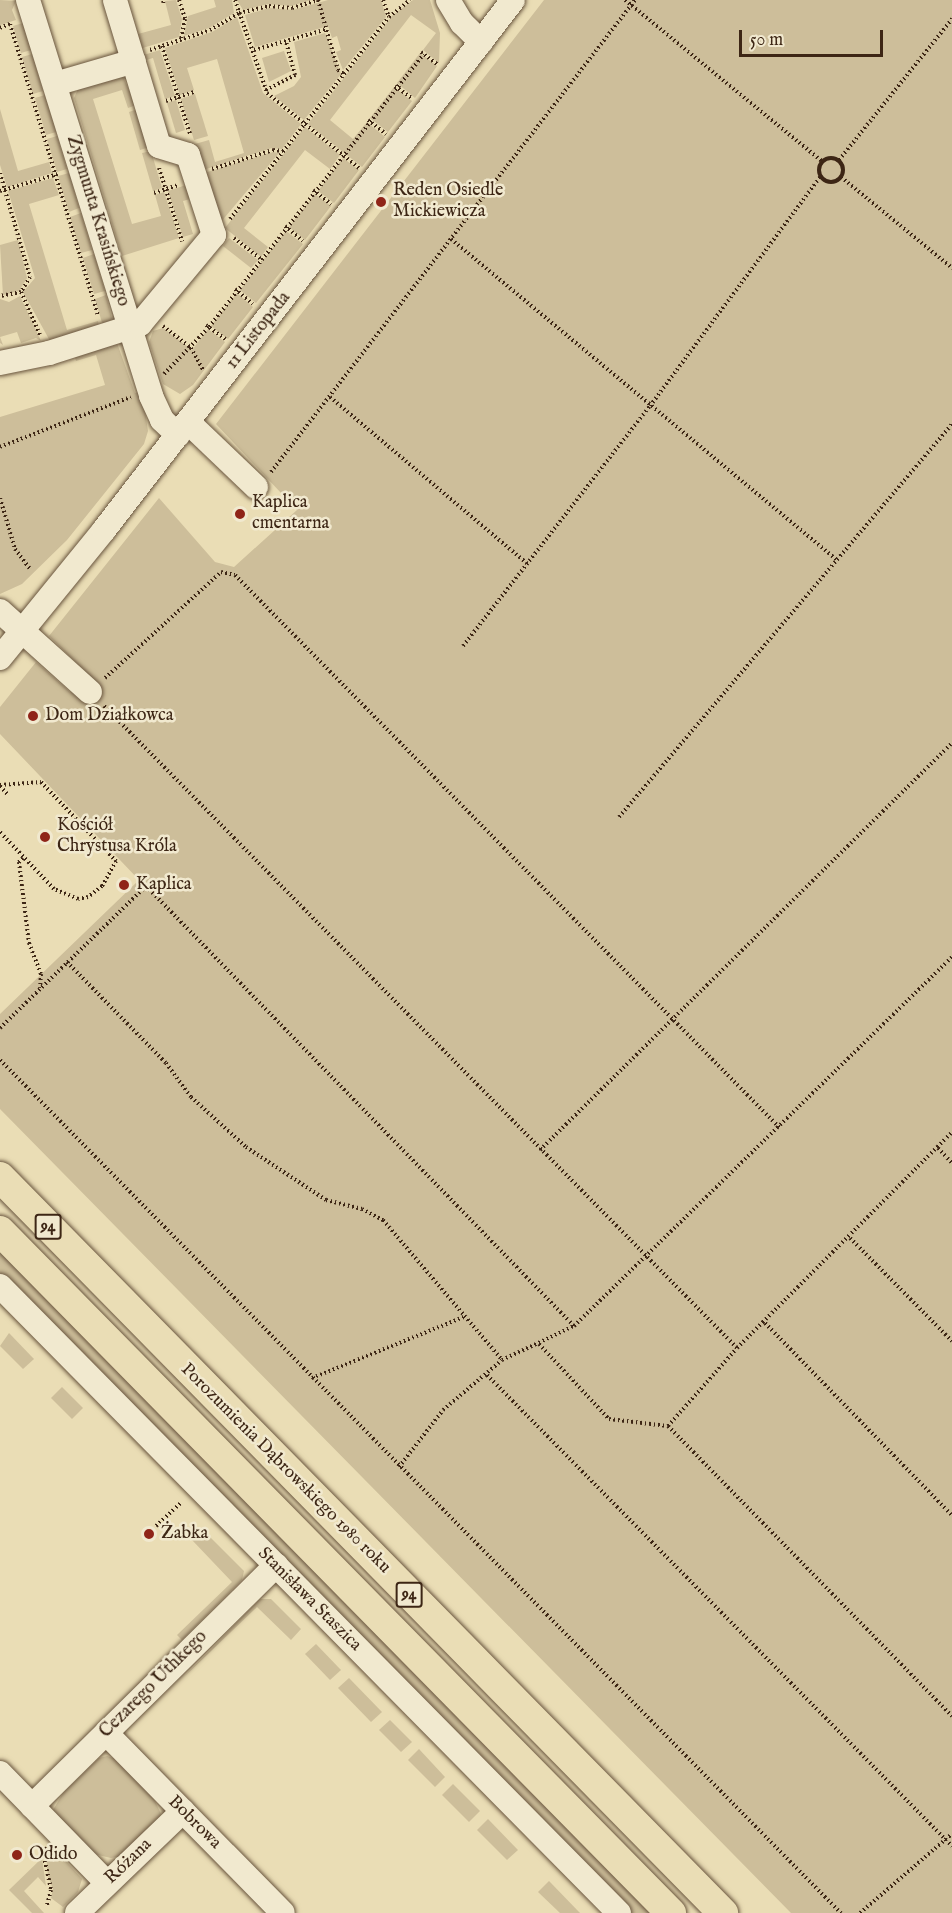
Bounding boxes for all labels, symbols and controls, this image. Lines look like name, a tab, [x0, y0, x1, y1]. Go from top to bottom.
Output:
scale bar	[742, 18, 886, 56]
text: 50 m	[750, 29, 783, 52]
street label: Zygmunta Krasińskiego	[61, 133, 133, 309]
place label: Reden Osiedle Mickiewicza	[393, 181, 503, 224]
marker: Reden Osiedle Mickiewicza	[374, 195, 388, 209]
street label: 11 Listopada	[222, 288, 296, 374]
place label: Kaplica cmentarna	[252, 493, 329, 536]
marker: Kaplica cmentarna	[233, 507, 247, 521]
place label: Dom Działkowca	[45, 705, 174, 727]
marker: Dom Działkowca	[26, 709, 40, 723]
place label: Kościół Chrystusa Króla	[57, 816, 177, 858]
marker: Kościół Chrystusa Króla	[38, 830, 52, 844]
place label: Kaplica	[136, 874, 192, 896]
marker: Kaplica	[117, 878, 131, 892]
road number: 94	[34, 1214, 62, 1240]
street label: Porozumienia Dąbrowskiego 1980 roku	[175, 1359, 395, 1579]
place label: Żabka	[161, 1523, 208, 1545]
marker: Żabka	[142, 1527, 156, 1541]
street label: Stanisława Staszica	[253, 1544, 365, 1656]
road number: 94	[396, 1582, 422, 1608]
street label: Cezarego Uthkego	[96, 1627, 212, 1743]
street label: Bobrowa	[163, 1792, 225, 1854]
street label: Różana	[101, 1835, 157, 1889]
place label: Odido	[29, 1844, 78, 1866]
marker: Odido	[10, 1848, 24, 1862]

